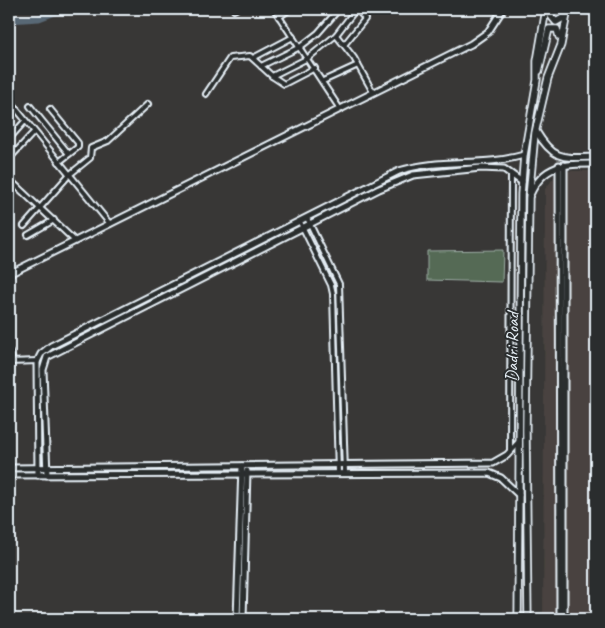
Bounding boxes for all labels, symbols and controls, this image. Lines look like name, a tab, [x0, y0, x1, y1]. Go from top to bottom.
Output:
street label: Dadri Road	[500, 309, 524, 382]

